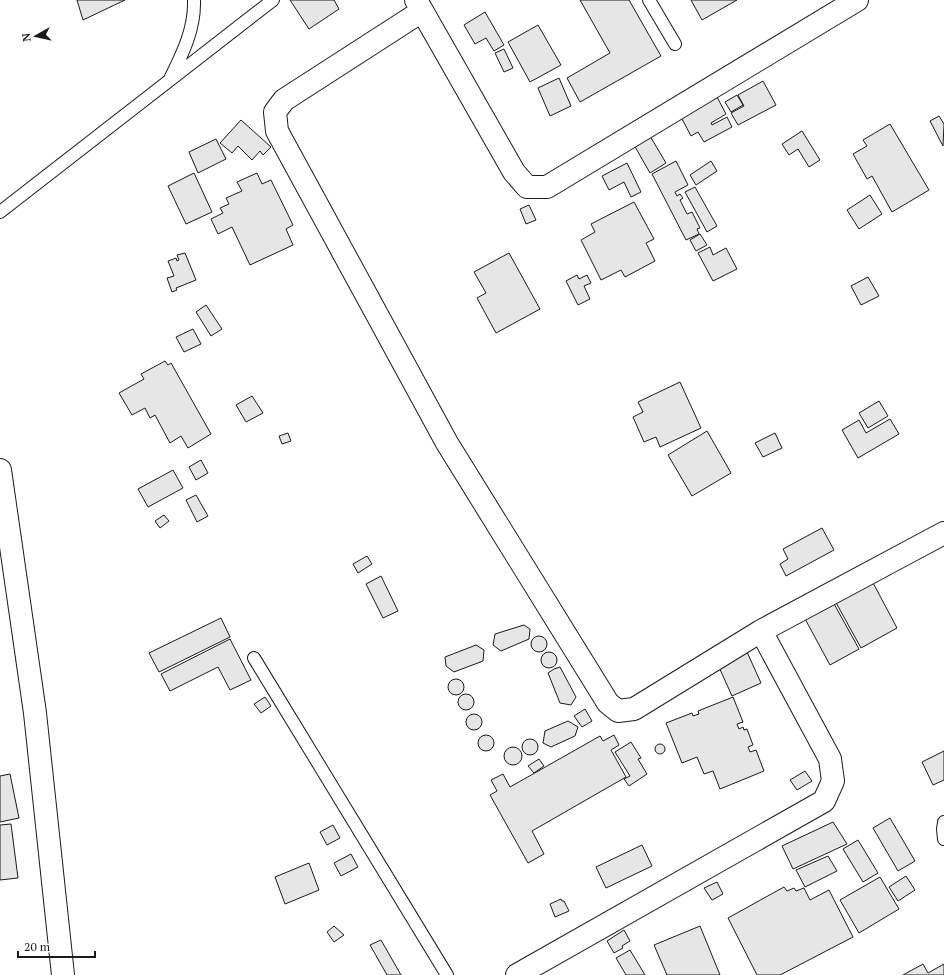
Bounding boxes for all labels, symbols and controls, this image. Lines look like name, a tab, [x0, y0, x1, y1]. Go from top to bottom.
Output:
north arrow	[16, 16, 56, 56]
text: N	[18, 32, 34, 42]
scale bar	[18, 933, 95, 959]
text: 20 m	[24, 939, 51, 954]

